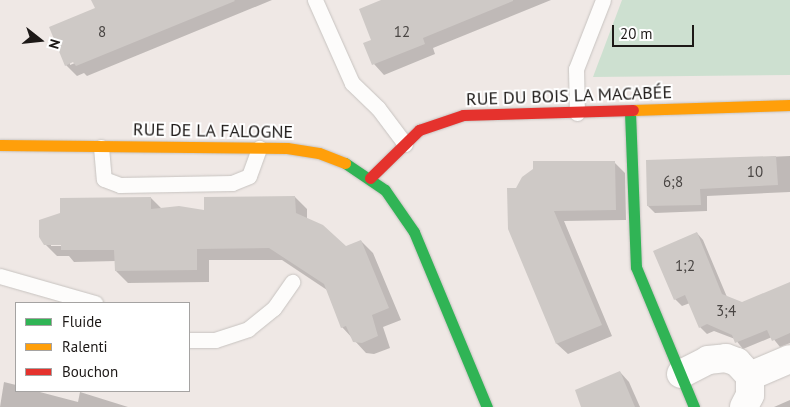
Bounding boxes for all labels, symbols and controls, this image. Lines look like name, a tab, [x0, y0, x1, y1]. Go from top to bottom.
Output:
north arrow	[15, 15, 65, 65]
scale bar	[615, 15, 698, 47]
house number: 8	[98, 23, 106, 41]
house number: 12	[394, 23, 410, 41]
text: 20 m	[620, 24, 653, 43]
text: N	[45, 37, 64, 51]
street label: RUE DU BOIS LA MACABÉE	[465, 82, 673, 110]
street label: RUE DE LA FALOGNE	[132, 119, 294, 143]
house number: 10	[747, 163, 763, 181]
house number: 6;8	[663, 173, 683, 191]
house number: 1;2	[675, 257, 695, 275]
legend	[15, 302, 190, 392]
house number: 3;4	[716, 302, 736, 320]
text: Fluide	[62, 312, 102, 331]
text: Ralenti	[62, 337, 108, 356]
text: Bouchon	[62, 362, 118, 381]

